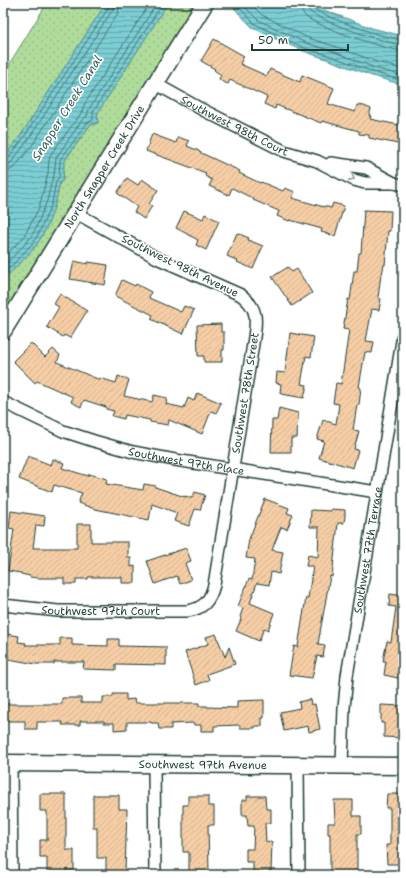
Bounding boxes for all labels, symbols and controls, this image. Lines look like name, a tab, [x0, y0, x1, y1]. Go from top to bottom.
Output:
scale bar	[252, 26, 348, 52]
text: 50 m	[258, 32, 288, 48]
water label: Snapper Creek Canal	[28, 52, 106, 164]
street label: Southwest 98th Court	[178, 92, 290, 159]
street label: North Snapper Creek Drive	[61, 102, 148, 231]
one-way arrow	[348, 173, 355, 181]
street label: Southwest 98th Avenue	[119, 231, 241, 301]
street label: Southwest 78th Street	[228, 331, 262, 455]
street label: Southwest 97th Place	[127, 444, 246, 478]
street label: Southwest 77th Terrace	[350, 485, 386, 615]
street label: Southwest 97th Court	[41, 602, 160, 619]
street label: Southwest 97th Avenue	[139, 757, 267, 772]

